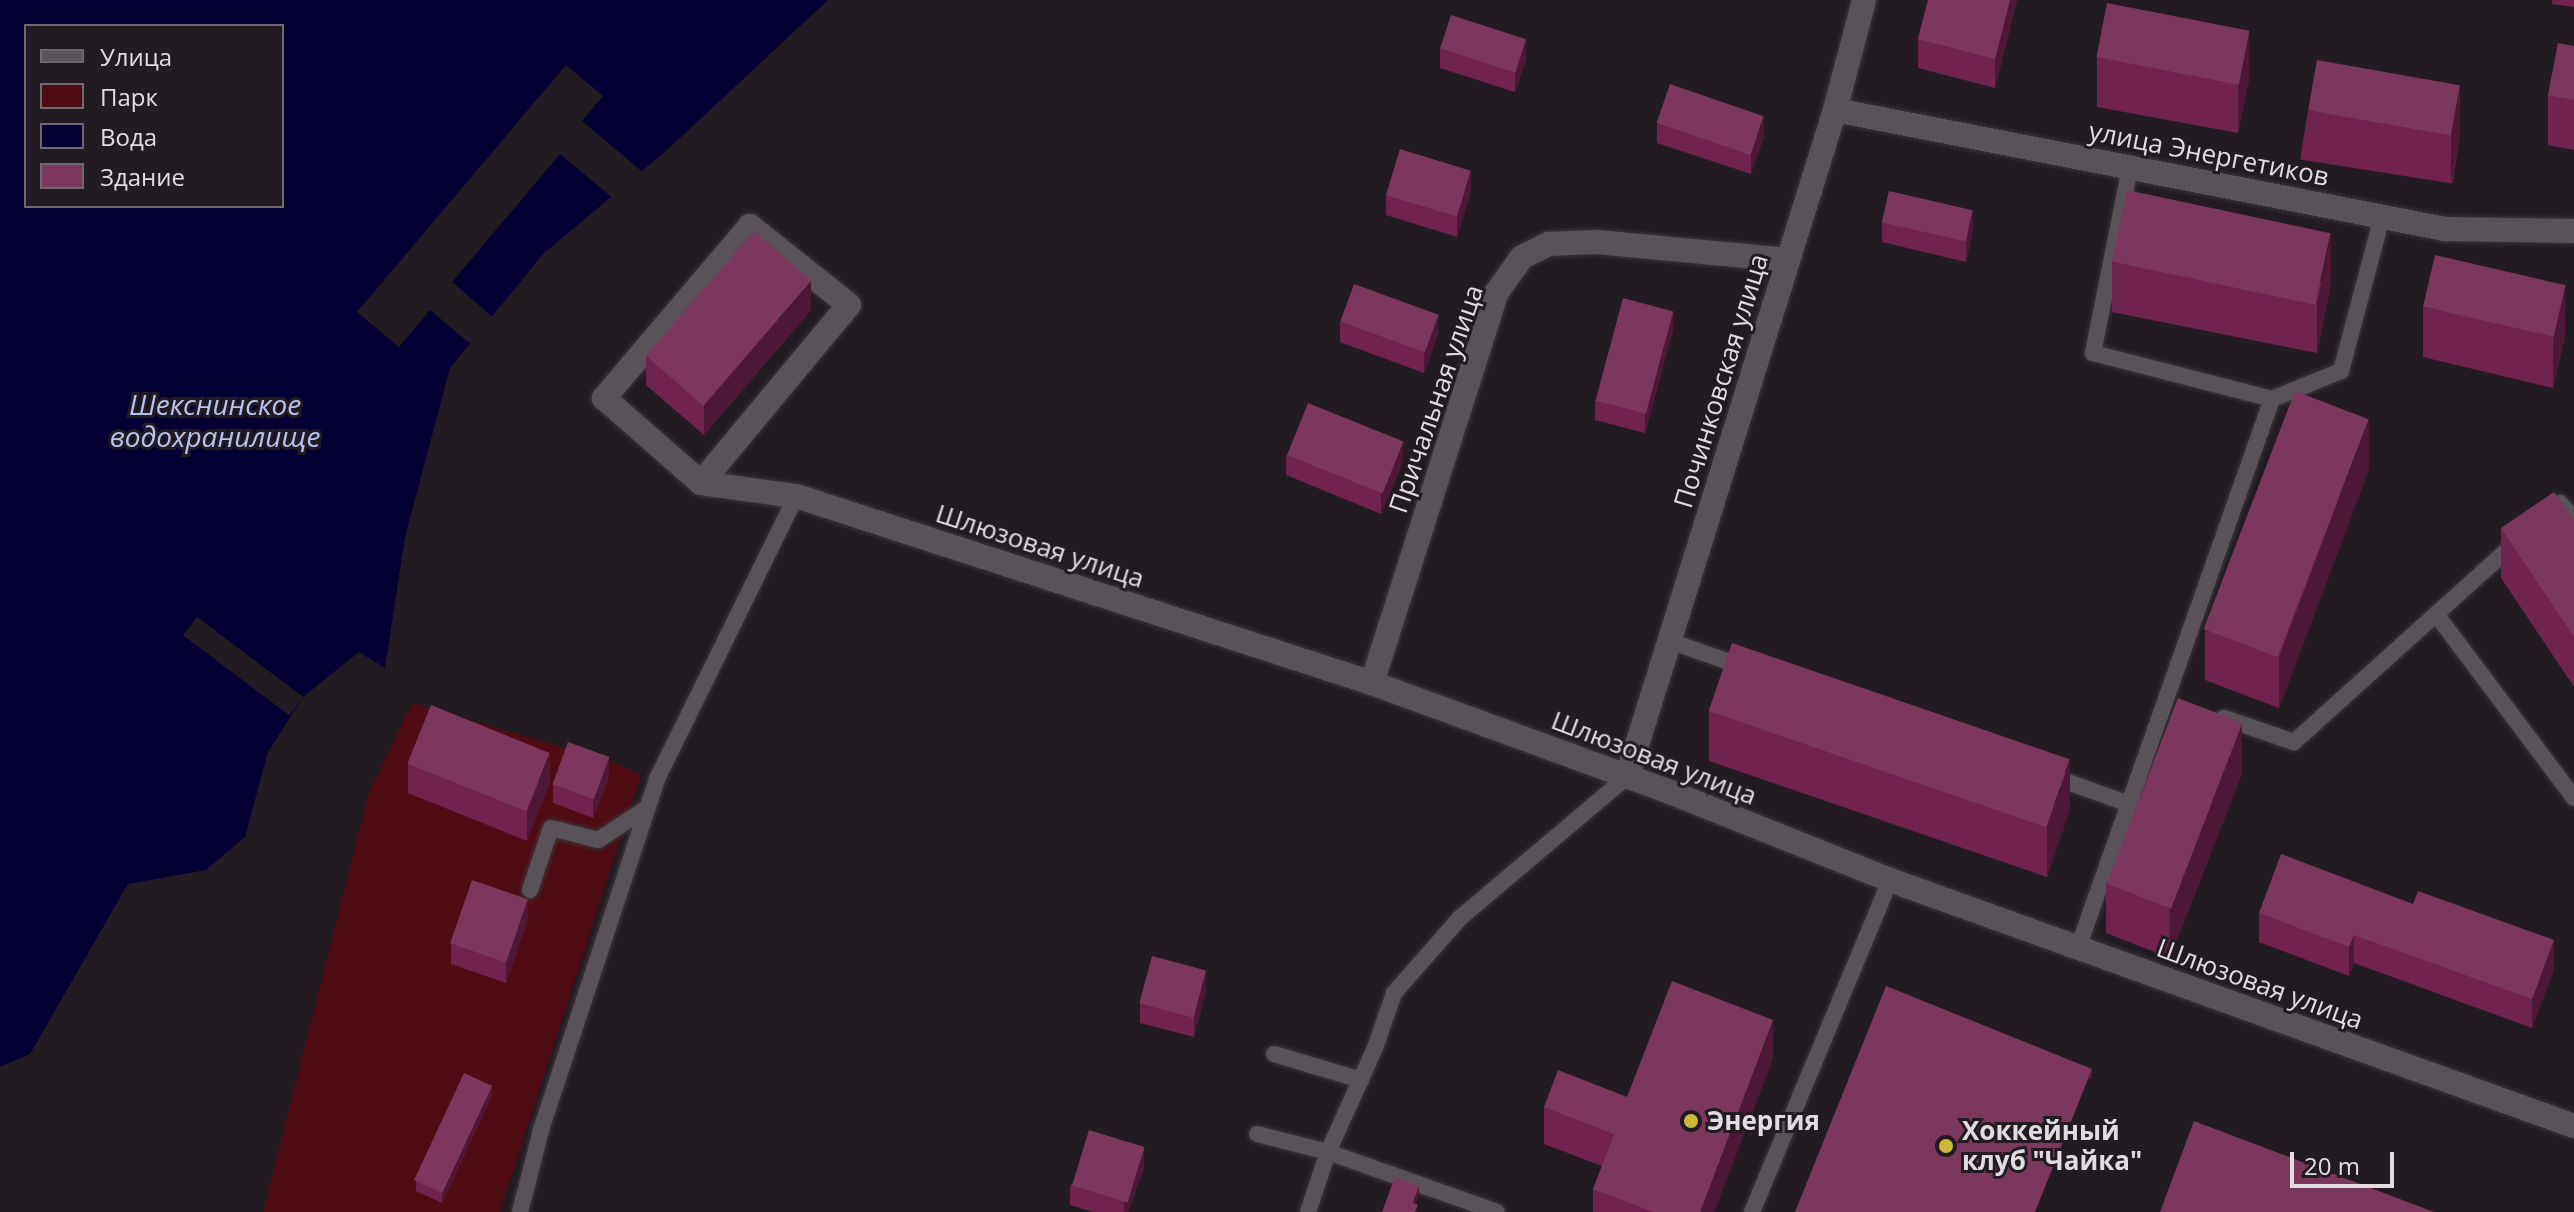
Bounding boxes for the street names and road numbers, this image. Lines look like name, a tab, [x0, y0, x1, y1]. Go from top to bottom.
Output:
street label: улица Энергетиков	[2086, 115, 2332, 193]
street label: Починковская улица	[1667, 250, 1775, 512]
street label: Причальная улица	[1382, 281, 1490, 517]
street label: Шлюзовая улица	[932, 498, 1148, 594]
street label: Шлюзовая улица	[1547, 705, 1761, 811]
street label: Шлюзовая улица	[2153, 932, 2367, 1036]

